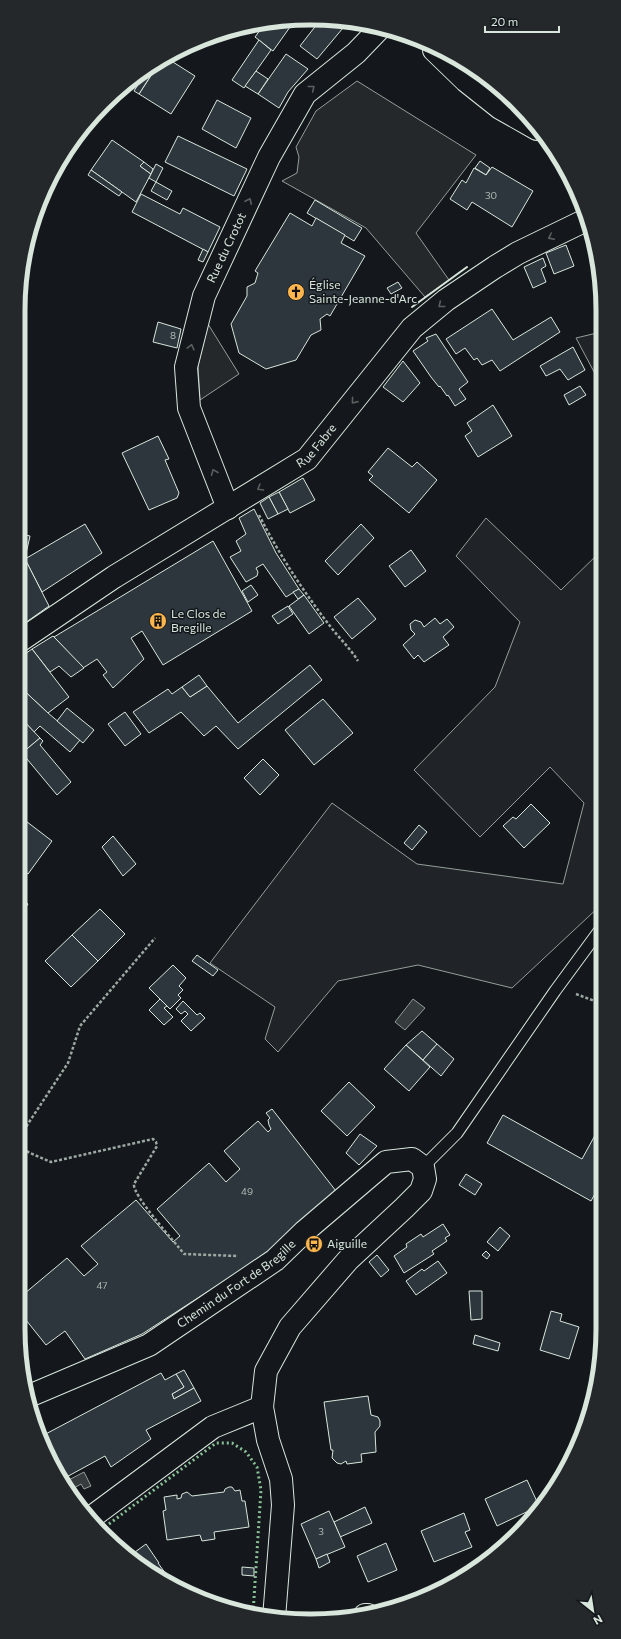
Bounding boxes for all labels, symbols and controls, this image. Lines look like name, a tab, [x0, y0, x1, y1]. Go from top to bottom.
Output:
scale bar	[485, 8, 559, 34]
text: 20 m	[491, 14, 518, 28]
one-way arrow	[308, 86, 315, 93]
house number: 30	[485, 189, 497, 201]
one-way arrow	[244, 197, 252, 205]
street label: Rue du Crotot	[203, 210, 248, 285]
one-way arrow	[548, 232, 556, 240]
place label: Église Sainte-Jeanne-d'Arc	[309, 277, 417, 306]
church icon: Église Sainte-Jeanne-d'Arc	[286, 282, 306, 302]
one-way arrow	[438, 300, 445, 307]
house number: 8	[170, 329, 176, 341]
one-way arrow	[187, 344, 195, 350]
one-way arrow	[352, 396, 359, 403]
street label: Rue Fabre	[293, 420, 339, 470]
one-way arrow	[210, 468, 218, 475]
one-way arrow	[257, 483, 264, 491]
place label: Le Clos de Bregille	[171, 606, 226, 634]
building icon: Le Clos de Bregille	[148, 611, 168, 631]
house number: 49	[241, 1185, 253, 1197]
bus stop icon: Aiguille	[304, 1234, 324, 1254]
street label: Chemin du Fort de Bregille	[174, 1236, 298, 1330]
place label: Aiguille	[327, 1236, 367, 1250]
house number: 47	[96, 1279, 108, 1291]
house number: 3	[318, 1525, 324, 1537]
north arrow	[573, 1591, 613, 1631]
text: N	[591, 1612, 605, 1628]

